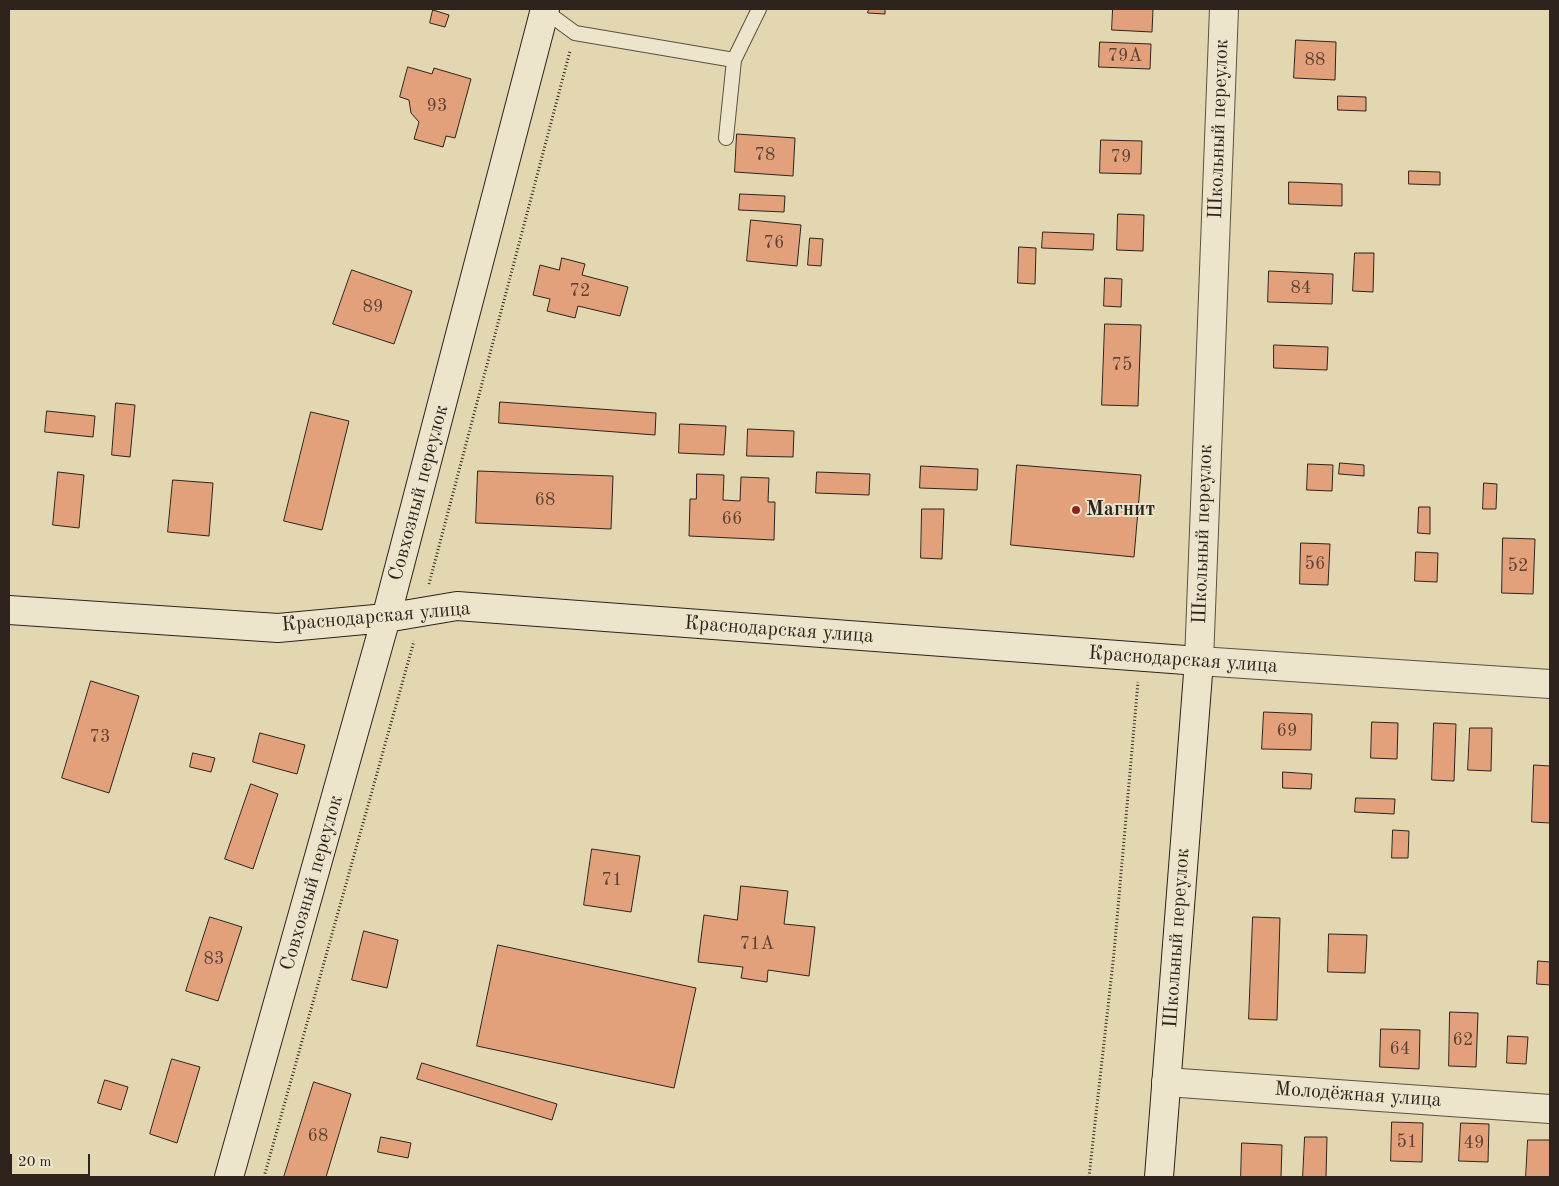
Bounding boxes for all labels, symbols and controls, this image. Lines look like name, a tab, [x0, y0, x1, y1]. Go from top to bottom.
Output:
street label: Школьный переулок	[1204, 39, 1234, 219]
house number: 79А	[1108, 45, 1142, 67]
house number: 88	[1305, 49, 1325, 71]
house number: 93	[427, 95, 447, 117]
house number: 78	[755, 144, 775, 166]
house number: 79	[1111, 146, 1131, 168]
house number: 76	[764, 232, 784, 254]
house number: 84	[1291, 277, 1311, 299]
house number: 72	[570, 280, 590, 302]
house number: 89	[363, 296, 383, 318]
house number: 75	[1112, 354, 1132, 376]
street label: Совхозный переулок	[384, 402, 454, 584]
street label: Школьный переулок	[1188, 444, 1218, 624]
house number: 68	[535, 489, 555, 511]
place label: Магнит	[1086, 498, 1155, 522]
marker: Магнит	[1070, 504, 1082, 516]
house number: 66	[722, 508, 742, 530]
house number: 56	[1305, 553, 1325, 575]
house number: 52	[1508, 555, 1528, 577]
street label: Краснодарская улица	[280, 597, 472, 637]
street label: Краснодарская улица	[684, 611, 874, 649]
street label: Краснодарская улица	[1088, 641, 1278, 679]
house number: 69	[1277, 720, 1297, 742]
house number: 73	[90, 726, 110, 748]
street label: Совхозный переулок	[275, 793, 349, 973]
street label: Школьный переулок	[1159, 847, 1195, 1029]
house number: 71	[602, 869, 622, 891]
house number: 71А	[740, 933, 774, 955]
house number: 83	[204, 948, 224, 970]
house number: 62	[1453, 1029, 1473, 1051]
house number: 64	[1390, 1038, 1410, 1060]
street label: Молодёжная улица	[1274, 1077, 1442, 1113]
house number: 68	[308, 1125, 328, 1147]
house number: 51	[1397, 1131, 1417, 1153]
house number: 49	[1464, 1132, 1484, 1154]
scale bar	[12, 1144, 92, 1176]
text: 20 m	[18, 1155, 52, 1170]

